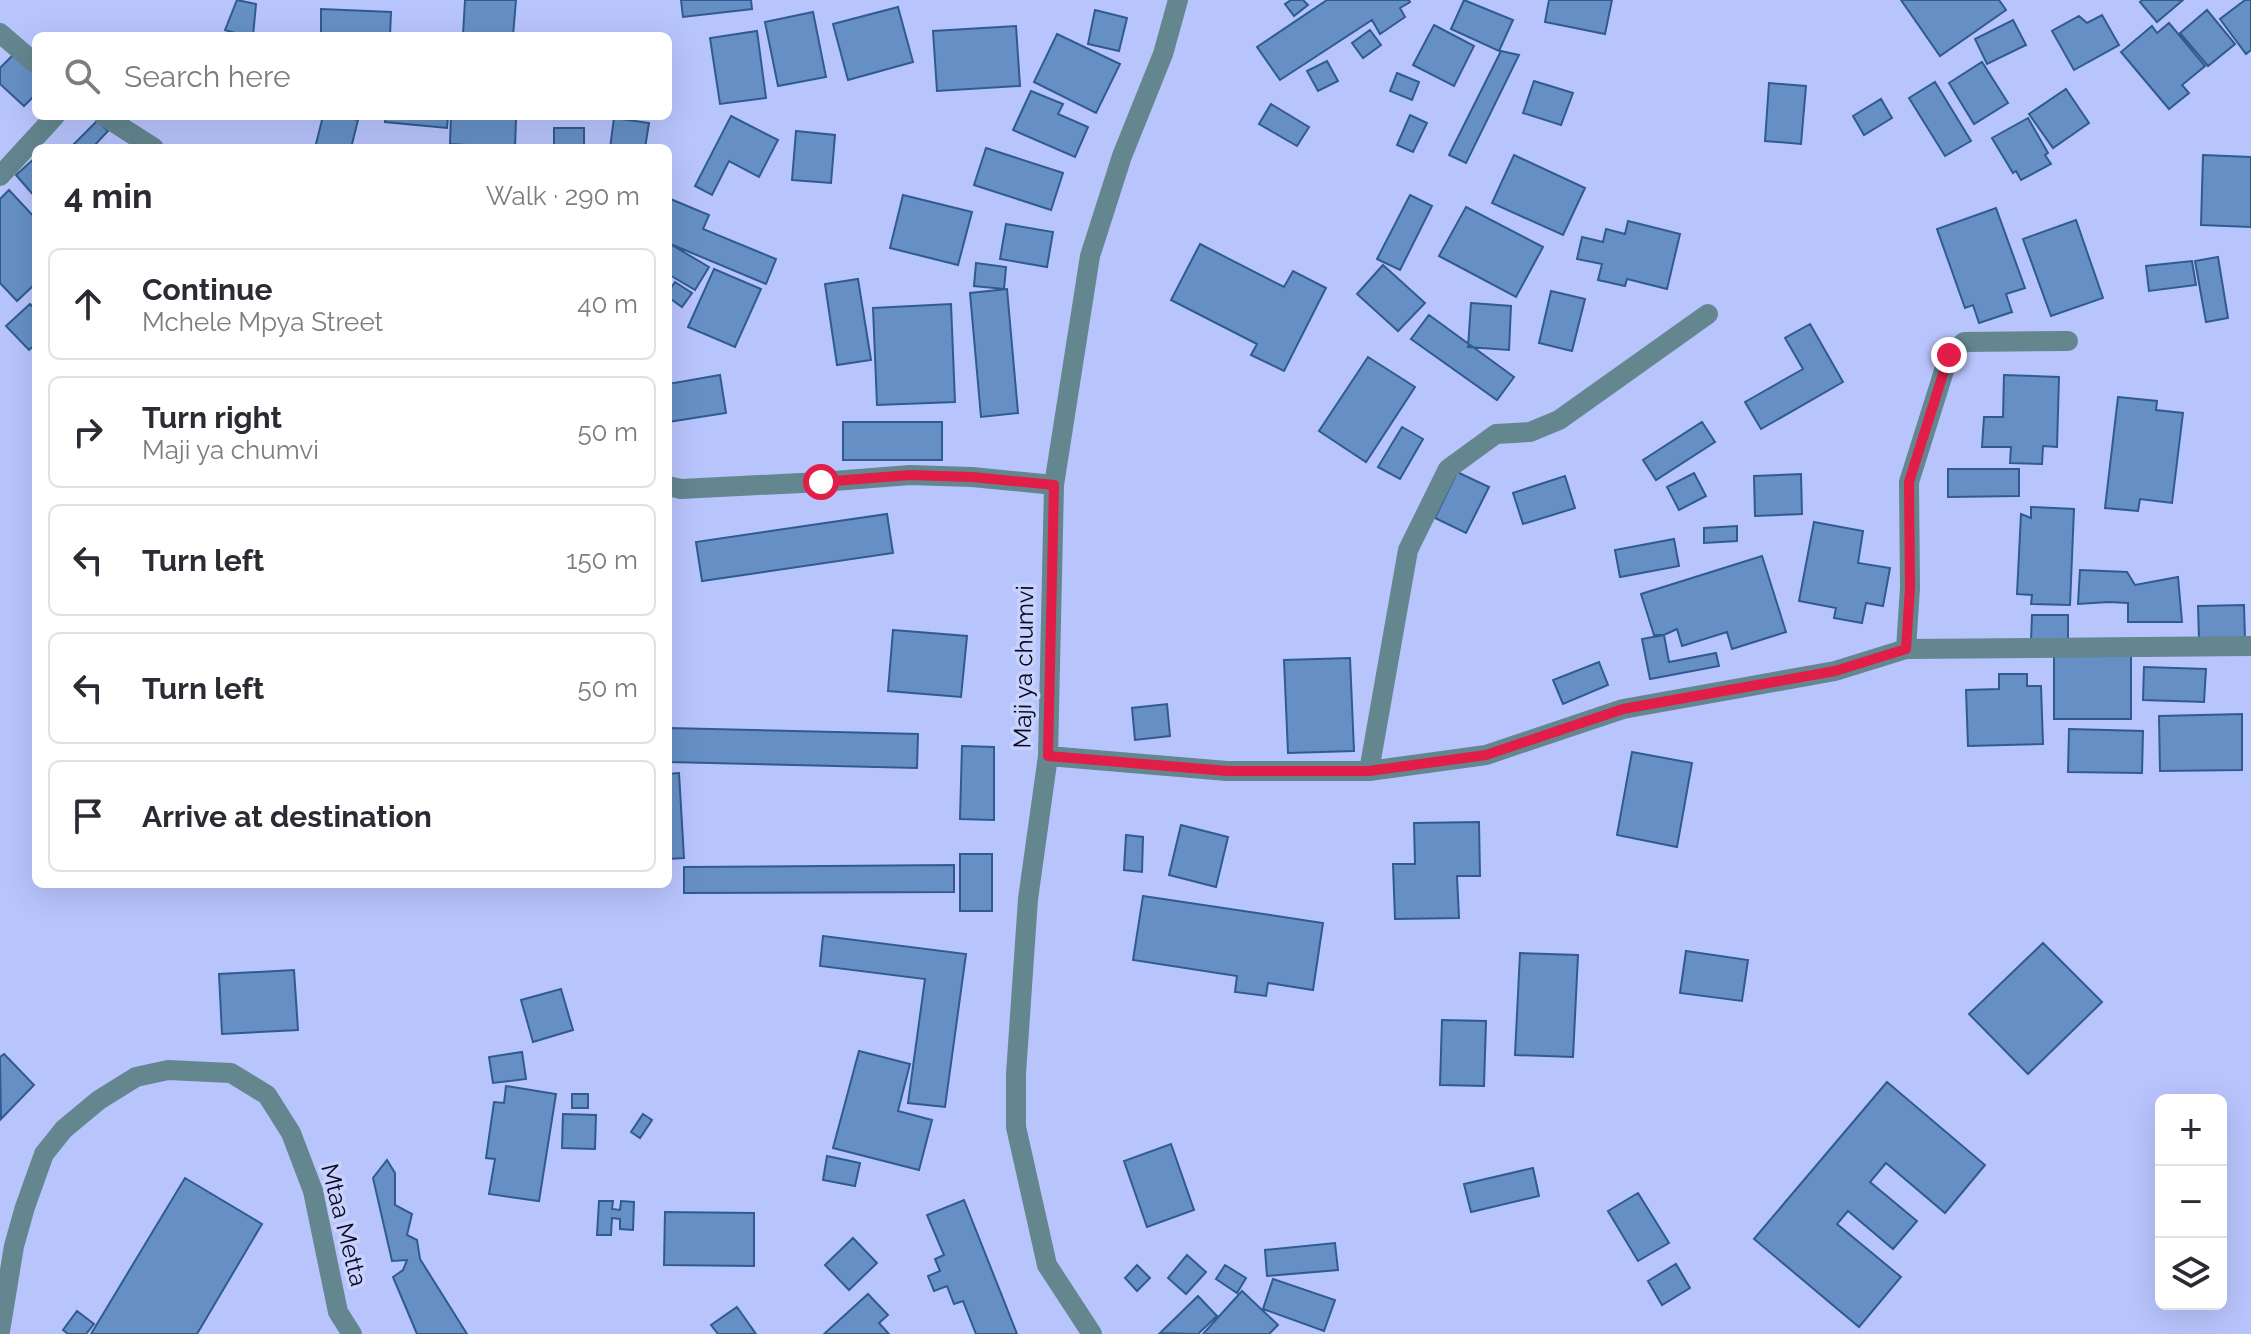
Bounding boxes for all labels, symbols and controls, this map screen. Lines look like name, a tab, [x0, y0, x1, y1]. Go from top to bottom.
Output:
search box	[32, 32, 672, 120]
icon: search	[60, 54, 104, 98]
text: Search here	[124, 59, 291, 94]
text: 4 min	[64, 176, 152, 216]
text: Walk · 290 m	[486, 181, 640, 211]
text: Continue	[142, 272, 273, 307]
icon: ahead	[66, 282, 110, 326]
text: 40 m	[577, 289, 638, 319]
text: Mchele Mpya Street	[142, 307, 383, 337]
route end	[1931, 337, 1967, 373]
text: Turn right	[142, 400, 282, 435]
icon: right	[66, 410, 110, 454]
text: 50 m	[577, 417, 638, 447]
text: Maji ya chumvi	[142, 435, 319, 465]
route start	[803, 464, 839, 500]
icon: left	[66, 538, 110, 582]
text: Turn left	[142, 543, 264, 578]
text: 150 m	[566, 545, 638, 575]
street label: Maji ya chumvi	[1008, 585, 1039, 749]
icon: left	[66, 666, 110, 710]
text: Turn left	[142, 671, 264, 706]
text: 50 m	[577, 673, 638, 703]
icon: arrive	[66, 794, 110, 838]
text: Arrive at destination	[142, 799, 432, 834]
map controls	[2155, 1094, 2227, 1310]
button: +	[2155, 1094, 2227, 1166]
street label: Mtaa Metta	[315, 1161, 374, 1289]
button: −	[2155, 1166, 2227, 1238]
button: layers	[2155, 1238, 2227, 1310]

